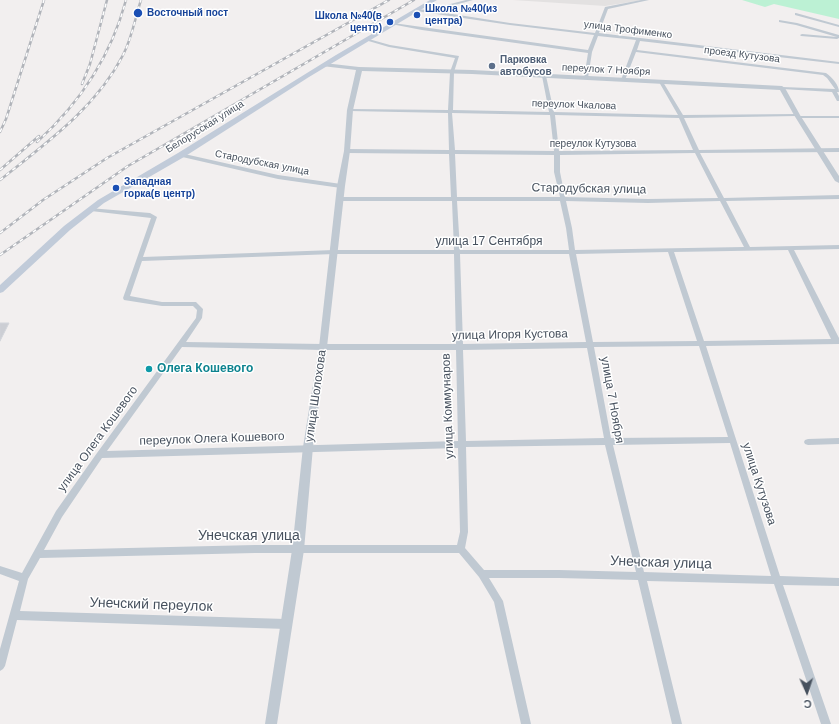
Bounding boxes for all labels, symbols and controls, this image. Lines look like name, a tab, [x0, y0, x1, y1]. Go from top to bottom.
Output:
place label: Школа №40(из центра)	[425, 3, 497, 26]
marker: Восточный пост	[132, 7, 144, 19]
place label: Восточный пост	[147, 7, 228, 19]
place label: Школа №40(в центр)	[315, 10, 382, 34]
marker: Школа №40(из центра)	[412, 10, 422, 20]
marker: Школа №40(в центр)	[385, 17, 395, 27]
street label: улица Трофименко	[583, 19, 673, 41]
street label: проезд Кутузова	[703, 44, 781, 66]
place label: Парковка автобусов	[500, 54, 552, 78]
marker: Парковка автобусов	[487, 61, 497, 71]
street label: переулок 7 Ноября	[561, 62, 651, 78]
street label: Белорусская улица	[164, 98, 246, 156]
street label: переулок Чкалова	[532, 98, 616, 112]
street label: переулок Кутузова	[550, 138, 636, 150]
street label: Стародубская улица	[214, 148, 310, 178]
place label: Западная горка(в центр)	[124, 176, 195, 200]
street label: Стародубская улица	[532, 181, 646, 197]
marker: Западная горка(в центр)	[111, 183, 121, 193]
street label: улица 17 Сентября	[436, 235, 542, 249]
street label: улица Игоря Кустова	[452, 327, 568, 343]
street label: улица Шолохова	[302, 349, 330, 443]
street label: улица Коммунаров	[439, 353, 457, 459]
street label: улица 7 Ноября	[597, 355, 627, 445]
place label: Олега Кошевого	[157, 362, 253, 376]
marker: Олега Кошевого	[144, 364, 154, 374]
street label: улица Олега Кошевого	[55, 383, 141, 495]
street label: переулок Олега Кошевого	[139, 429, 285, 449]
street label: улица Кутузова	[739, 441, 779, 527]
street label: Унечская улица	[198, 528, 300, 544]
street label: Унечская улица	[610, 553, 712, 573]
street label: Унечский переулок	[89, 594, 213, 616]
north arrow	[787, 672, 827, 712]
text: С	[803, 698, 812, 710]

